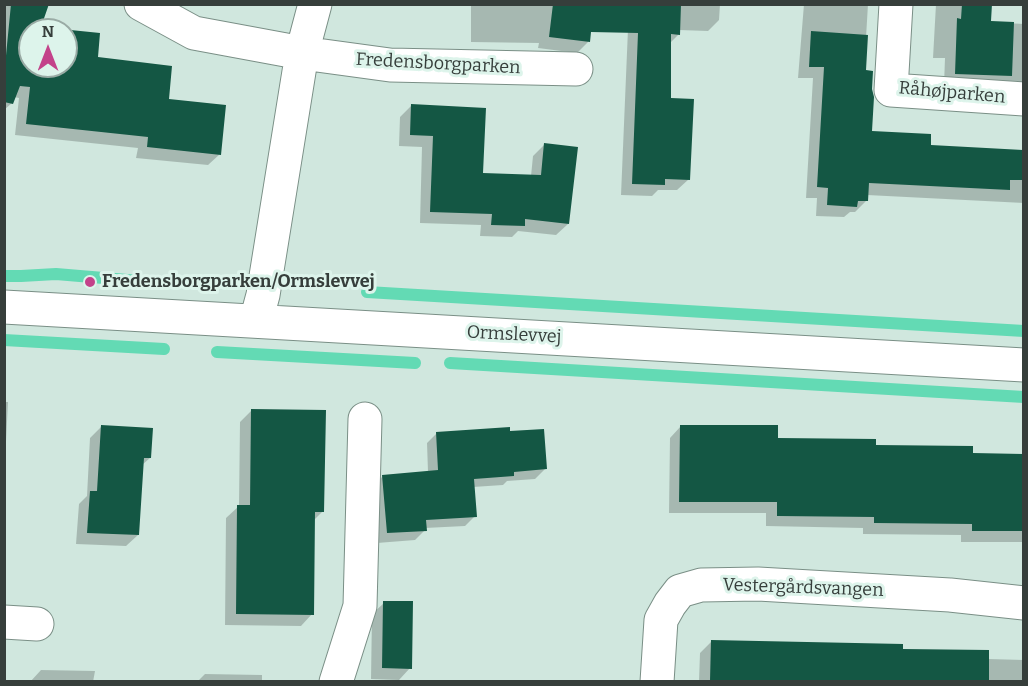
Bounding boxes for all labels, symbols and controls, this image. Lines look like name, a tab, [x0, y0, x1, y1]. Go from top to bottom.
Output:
north arrow	[18, 18, 78, 78]
text: N	[42, 22, 54, 41]
street label: Fredensborgparken	[355, 49, 521, 79]
street label: Råhøjparken	[898, 78, 1006, 108]
place label: Fredensborgparken/Ormslevvej	[102, 271, 375, 293]
marker: Fredensborgparken/Ormslevvej	[83, 275, 97, 289]
street label: Ormslevvej	[466, 322, 562, 348]
street label: Vestergårdsvangen	[722, 574, 884, 602]

